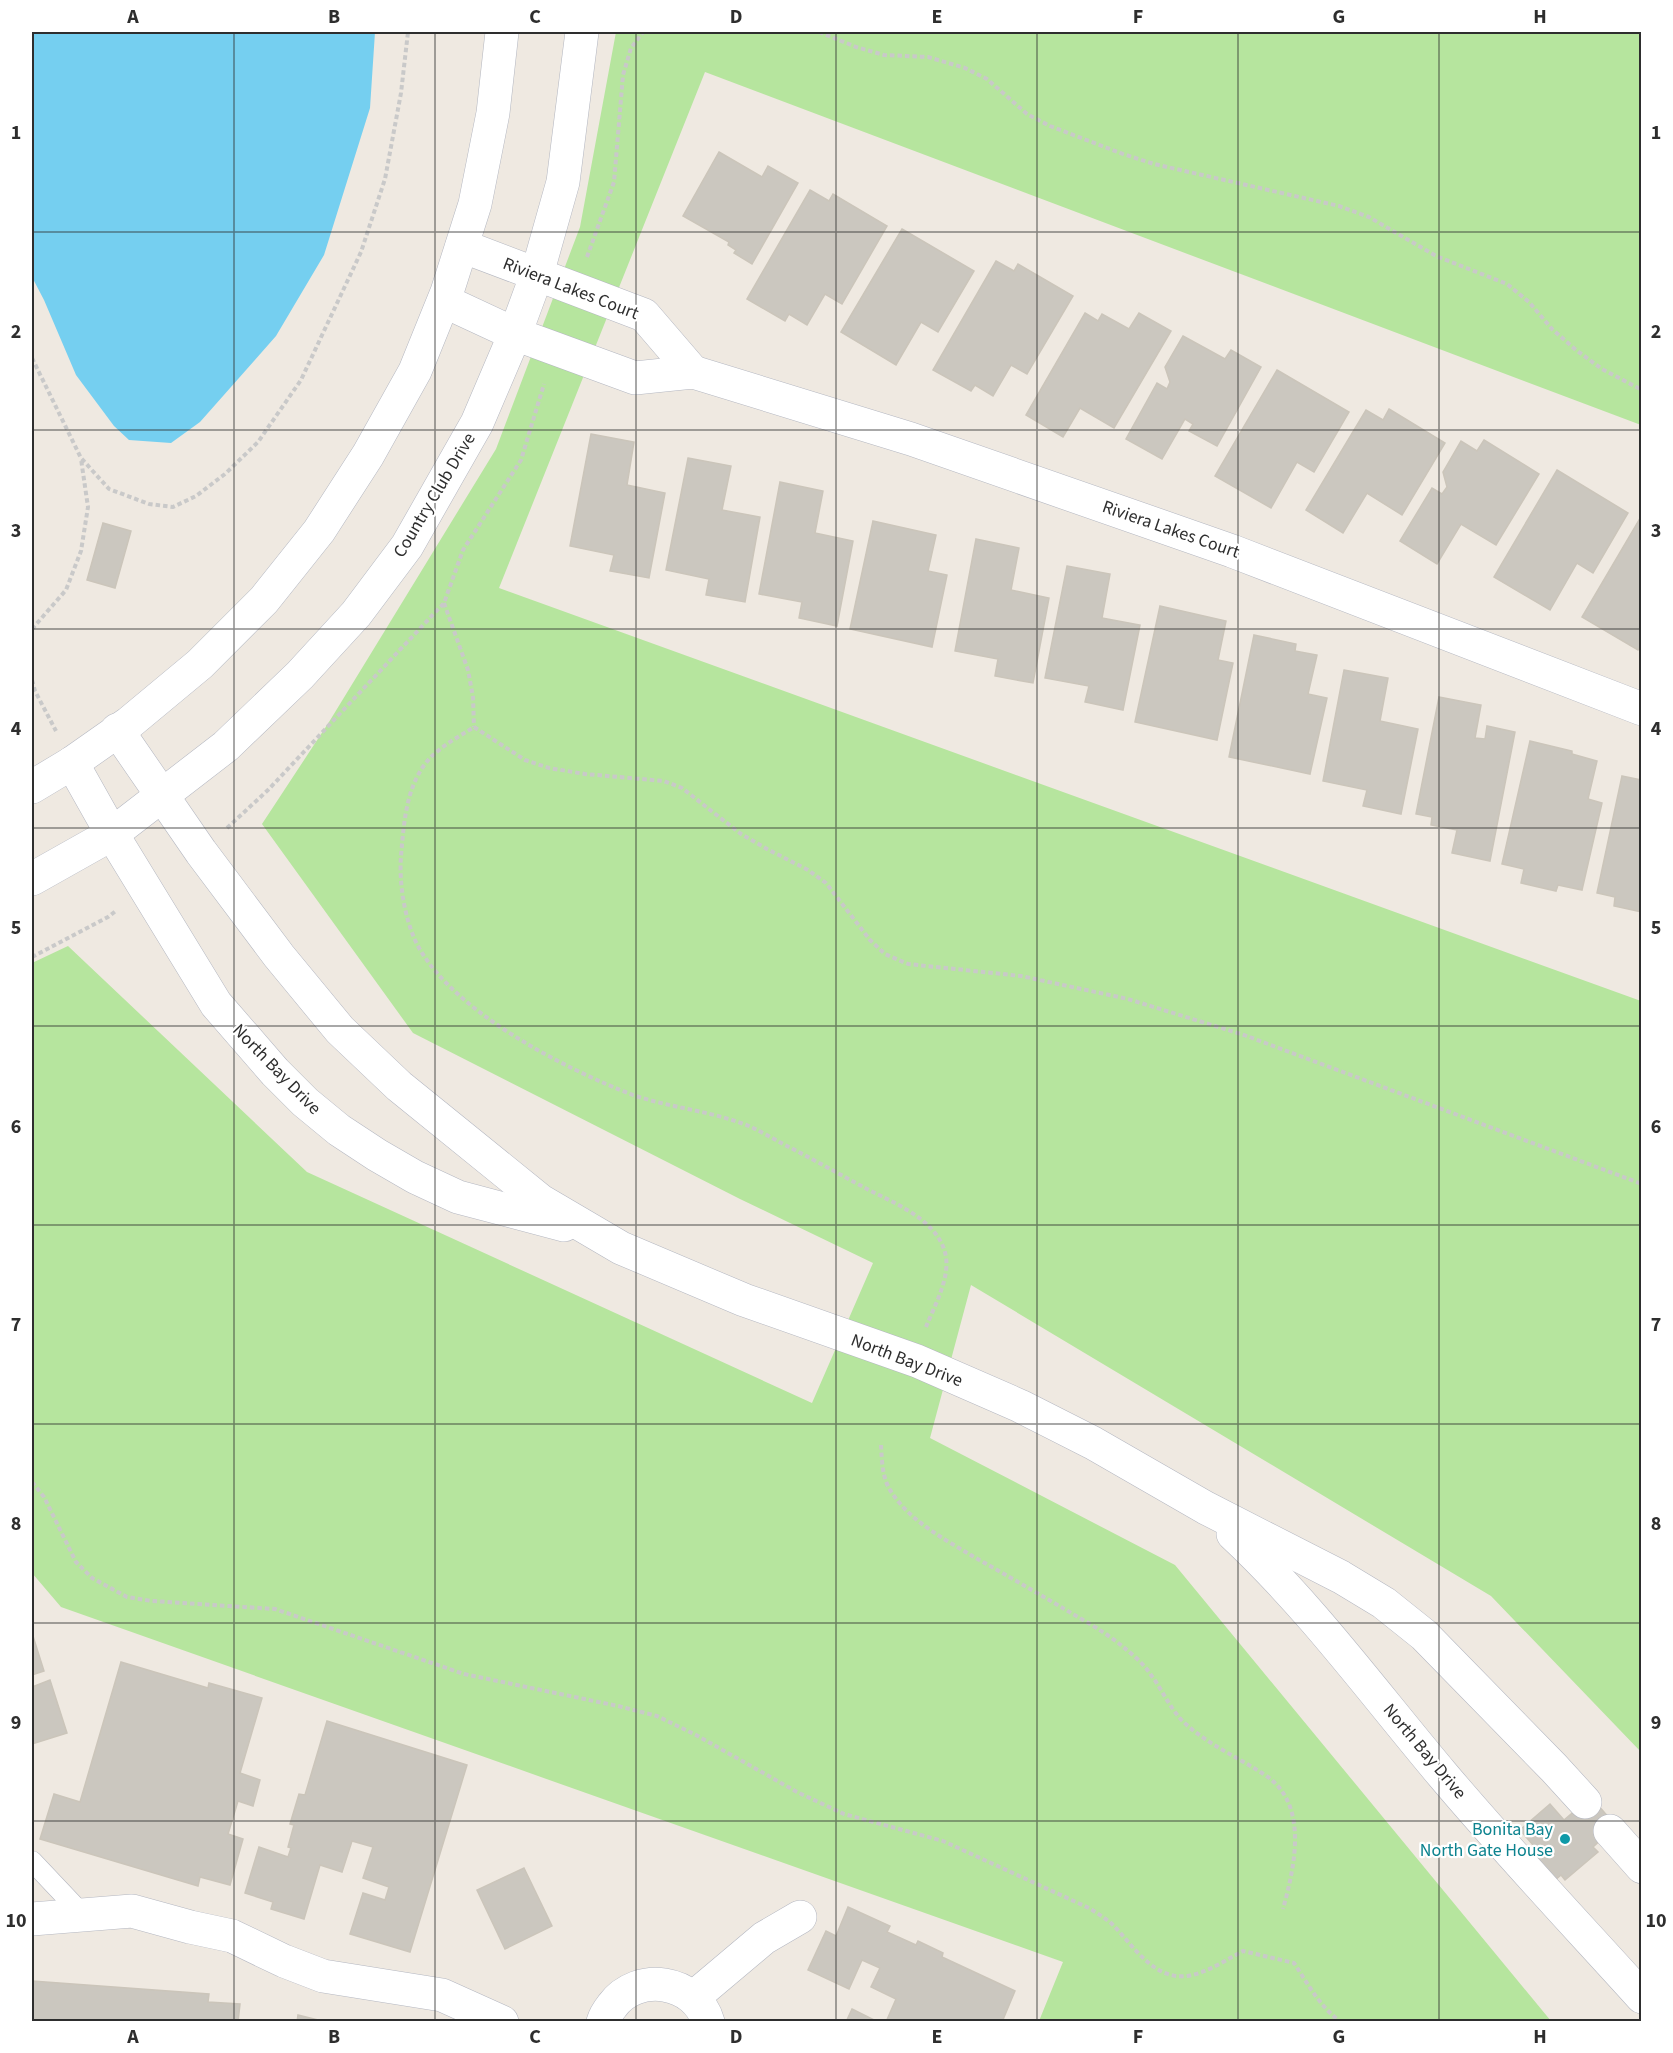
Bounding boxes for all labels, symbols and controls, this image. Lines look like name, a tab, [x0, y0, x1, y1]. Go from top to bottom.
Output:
text: A	[126, 3, 139, 31]
text: B	[328, 3, 340, 31]
text: C	[529, 3, 541, 31]
text: D	[730, 3, 742, 31]
text: E	[932, 3, 942, 31]
text: F	[1133, 3, 1143, 31]
text: G	[1333, 3, 1345, 31]
text: H	[1533, 3, 1547, 31]
text: 1	[11, 119, 21, 147]
text: 1	[1651, 119, 1661, 147]
street label: Riviera Lakes Court	[499, 251, 642, 326]
text: 2	[11, 318, 21, 346]
text: 2	[1651, 318, 1661, 346]
street label: Country Club Drive	[387, 428, 482, 562]
street label: Riviera Lakes Court	[1099, 494, 1243, 565]
text: 3	[11, 517, 21, 545]
text: 3	[1651, 517, 1661, 545]
text: 4	[11, 715, 22, 743]
text: 4	[1651, 715, 1662, 743]
text: 5	[11, 914, 21, 942]
text: 5	[1651, 914, 1661, 942]
street label: North Bay Drive	[227, 1018, 327, 1120]
text: 6	[11, 1113, 21, 1141]
text: 6	[1651, 1113, 1661, 1141]
text: 7	[11, 1311, 21, 1339]
text: 7	[1651, 1311, 1661, 1339]
street label: North Bay Drive	[847, 1328, 966, 1393]
text: 8	[11, 1510, 21, 1538]
text: 8	[1651, 1510, 1661, 1538]
street label: North Bay Drive	[1377, 1698, 1472, 1805]
text: 9	[11, 1709, 21, 1737]
text: 9	[1651, 1709, 1661, 1737]
place label: Bonita Bay North Gate House	[1420, 1817, 1554, 1863]
marker: Bonita Bay North Gate House	[1558, 1832, 1572, 1846]
text: 10	[5, 1907, 27, 1935]
text: 10	[1645, 1907, 1667, 1935]
text: A	[126, 2023, 139, 2051]
text: B	[328, 2023, 340, 2051]
text: C	[529, 2023, 541, 2051]
text: D	[730, 2023, 742, 2051]
text: E	[932, 2023, 942, 2051]
text: F	[1133, 2023, 1143, 2051]
text: G	[1333, 2023, 1345, 2051]
text: H	[1533, 2023, 1547, 2051]

